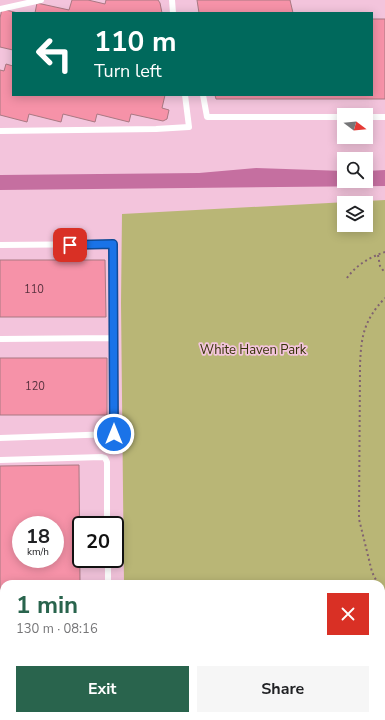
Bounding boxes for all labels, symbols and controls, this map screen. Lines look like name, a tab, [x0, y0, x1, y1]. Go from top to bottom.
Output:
text: 110 m	[94, 23, 177, 61]
icon: left	[28, 28, 80, 80]
text: Turn left	[94, 59, 162, 83]
north arrow	[337, 108, 373, 144]
map controls	[337, 108, 373, 232]
button: search	[337, 152, 373, 188]
button: layers	[337, 196, 373, 232]
pin	[53, 228, 87, 262]
icon: arrive	[59, 234, 81, 256]
house number: 110	[24, 282, 44, 297]
park label: White Haven Park	[200, 341, 307, 359]
house number: 120	[25, 379, 45, 394]
position arrow	[93, 413, 135, 455]
speed limit sign: 20	[72, 516, 124, 568]
text: 18	[26, 523, 50, 550]
text: km/h	[27, 545, 49, 559]
text: 1 min	[16, 589, 78, 621]
button: close	[327, 593, 369, 635]
text: 130 m · 08:16	[16, 620, 98, 638]
button: Exit	[16, 666, 189, 712]
button: Share	[197, 666, 369, 712]

